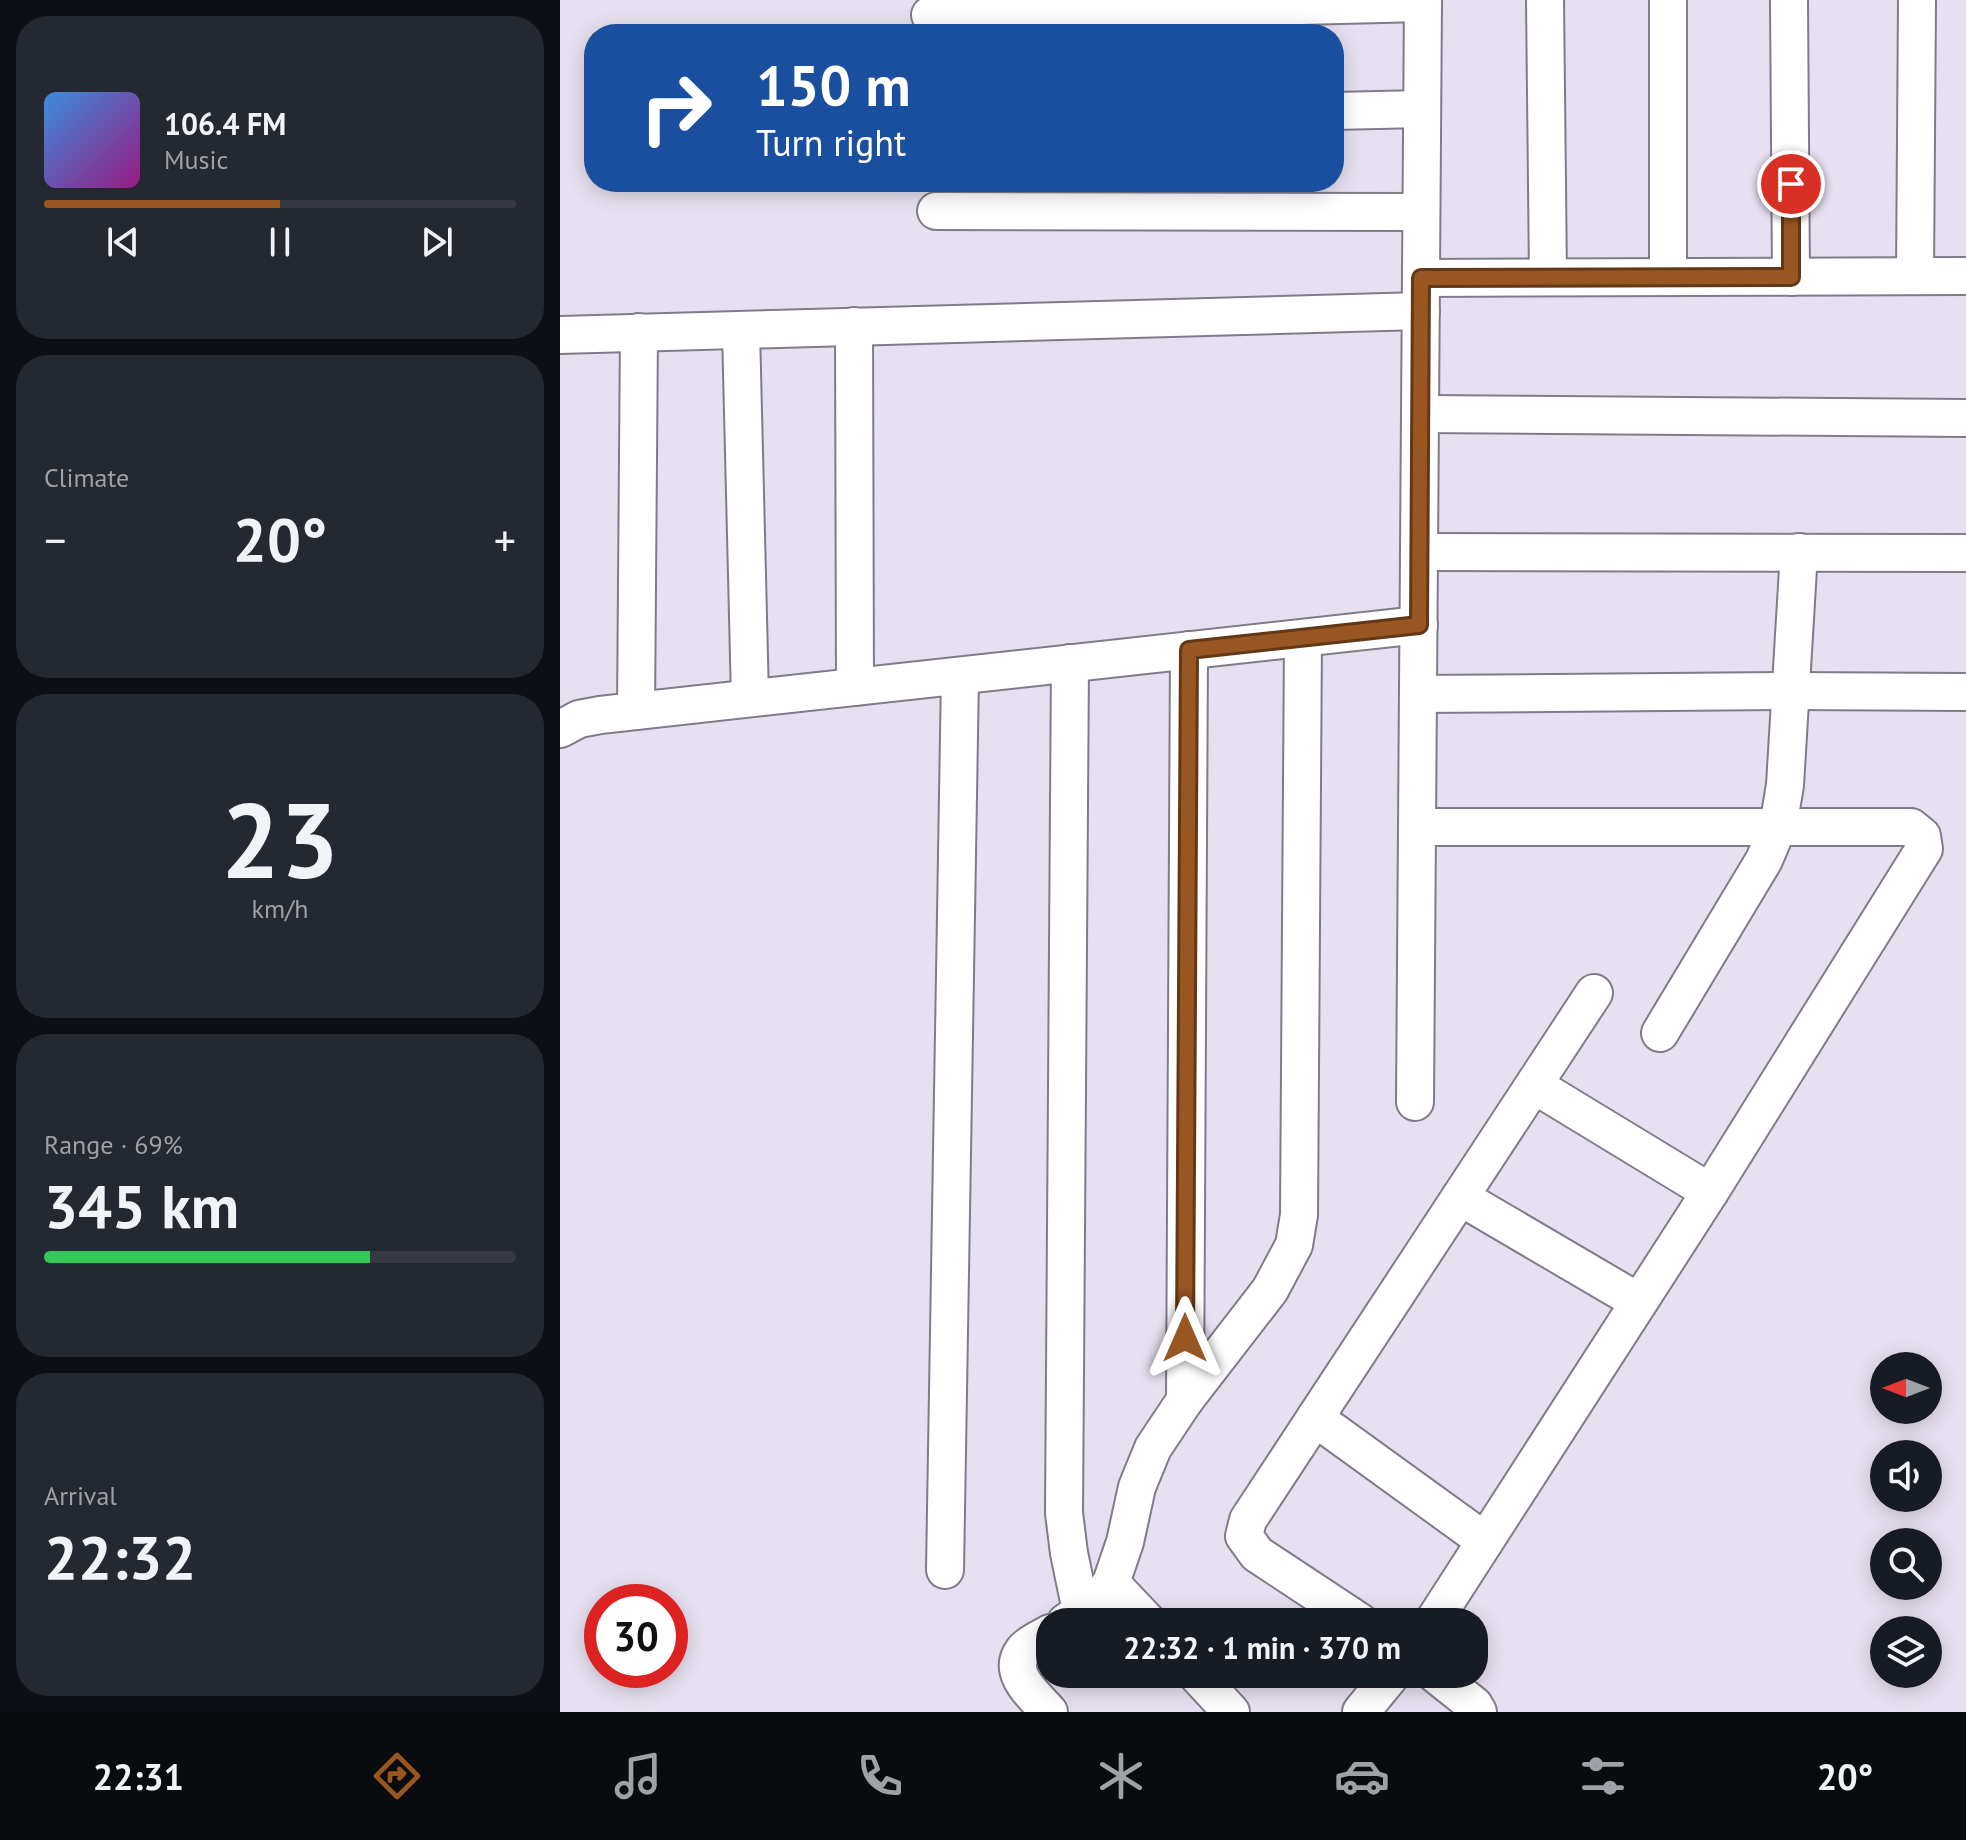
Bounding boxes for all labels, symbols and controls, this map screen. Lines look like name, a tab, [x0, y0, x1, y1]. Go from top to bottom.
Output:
text: 150 m	[756, 49, 911, 121]
icon: right	[624, 56, 728, 160]
text: 106.4 FM	[164, 104, 286, 143]
text: Turn right	[756, 119, 906, 166]
text: Music	[164, 143, 228, 176]
pin	[1757, 150, 1825, 218]
icon: arrive	[1769, 162, 1813, 206]
icon: previous	[101, 220, 145, 264]
icon: pause	[258, 220, 302, 264]
icon: next	[415, 220, 459, 264]
text: Climate	[44, 461, 129, 494]
text: 20°	[233, 500, 327, 578]
text: −	[44, 511, 66, 568]
text: +	[494, 511, 516, 568]
text: 23	[221, 772, 339, 907]
text: km/h	[252, 892, 309, 925]
text: Range · 69%	[44, 1128, 183, 1161]
text: 345 km	[44, 1167, 239, 1245]
position arrow	[1143, 1296, 1227, 1380]
north arrow	[1870, 1352, 1942, 1424]
map controls	[1870, 1352, 1942, 1688]
button: sound	[1870, 1440, 1942, 1512]
text: Arrival	[44, 1479, 117, 1512]
text: 22:32	[44, 1518, 196, 1596]
button: search	[1870, 1528, 1942, 1600]
speed limit sign: 30	[584, 1584, 688, 1688]
button: layers	[1870, 1616, 1942, 1688]
text: 22:32 · 1 min · 370 m	[1123, 1628, 1401, 1667]
icon: directions	[369, 1748, 425, 1804]
icon: music	[610, 1748, 666, 1804]
icon: phone	[852, 1748, 908, 1804]
icon: climate	[1093, 1748, 1149, 1804]
icon: car	[1334, 1748, 1390, 1804]
icon: filters	[1575, 1748, 1631, 1804]
text: 22:31	[93, 1753, 184, 1800]
text: 20°	[1817, 1753, 1873, 1800]

